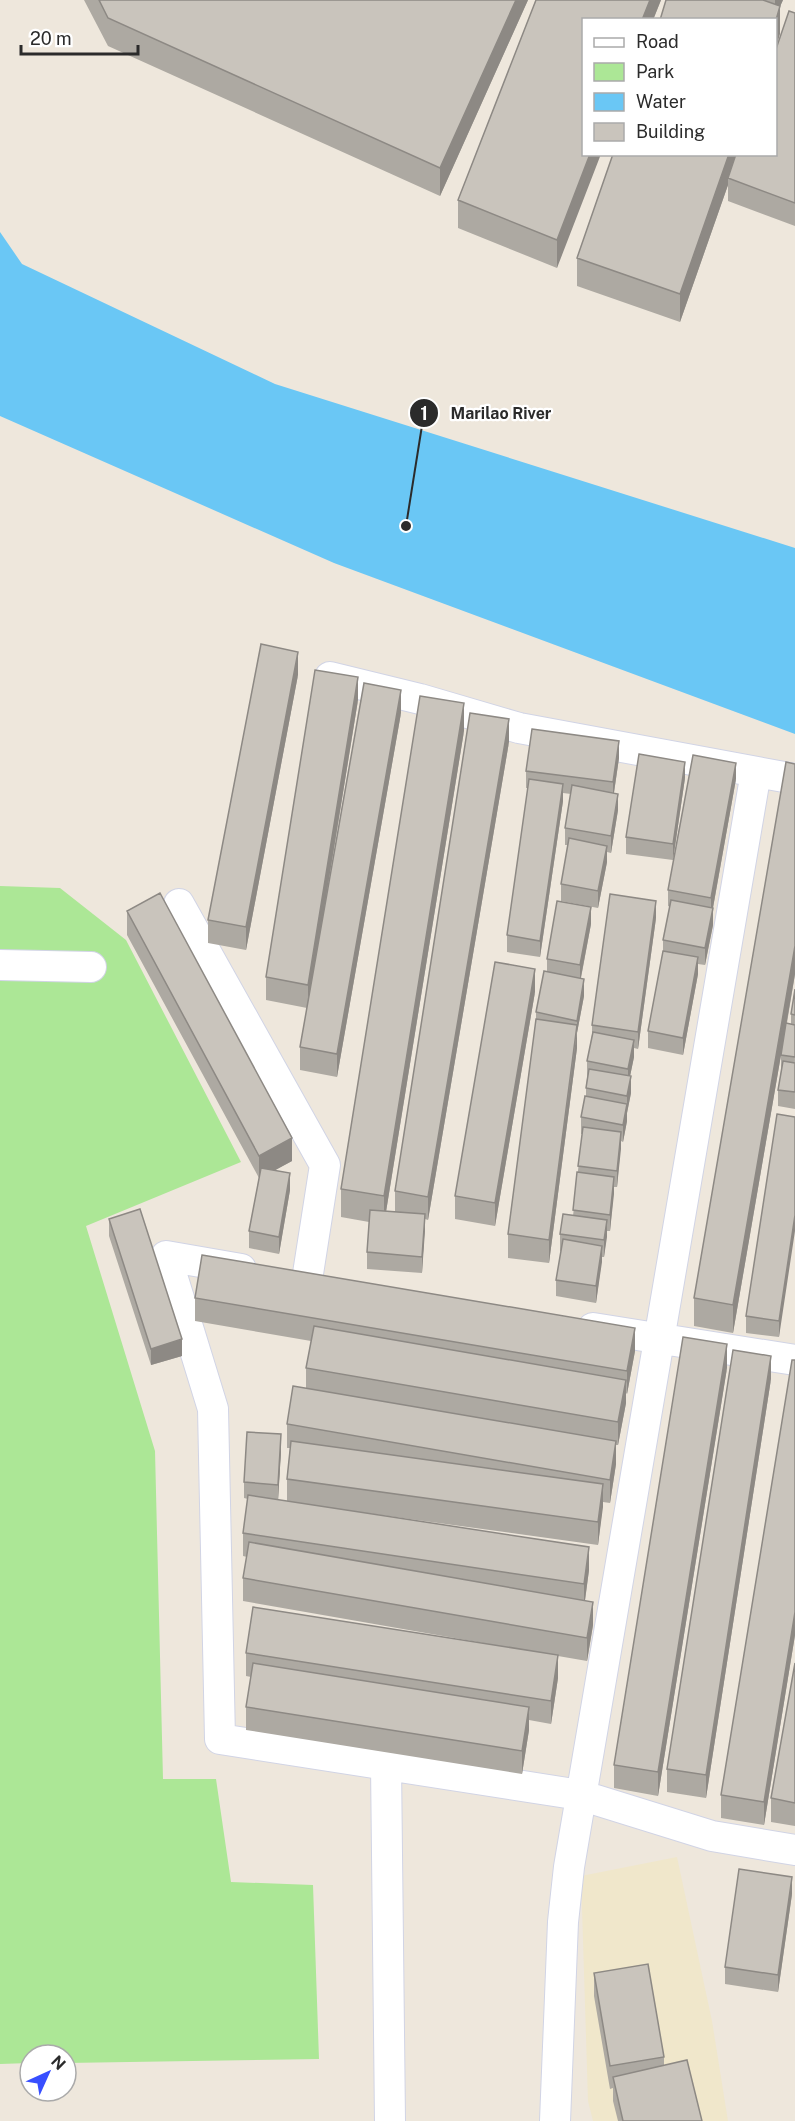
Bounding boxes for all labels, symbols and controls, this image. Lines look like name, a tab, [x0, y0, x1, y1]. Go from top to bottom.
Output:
scale bar	[21, 18, 138, 56]
legend	[582, 18, 777, 156]
text: 20 m	[30, 28, 72, 49]
text: Road	[636, 31, 679, 52]
text: Park	[636, 61, 674, 82]
text: Water	[636, 91, 686, 112]
text: Building	[636, 121, 705, 142]
callout: Marilao River	[409, 396, 564, 430]
text: 1	[420, 403, 428, 424]
text: Marilao River	[451, 404, 552, 423]
north arrow	[18, 2043, 78, 2103]
text: N	[47, 2052, 69, 2074]

